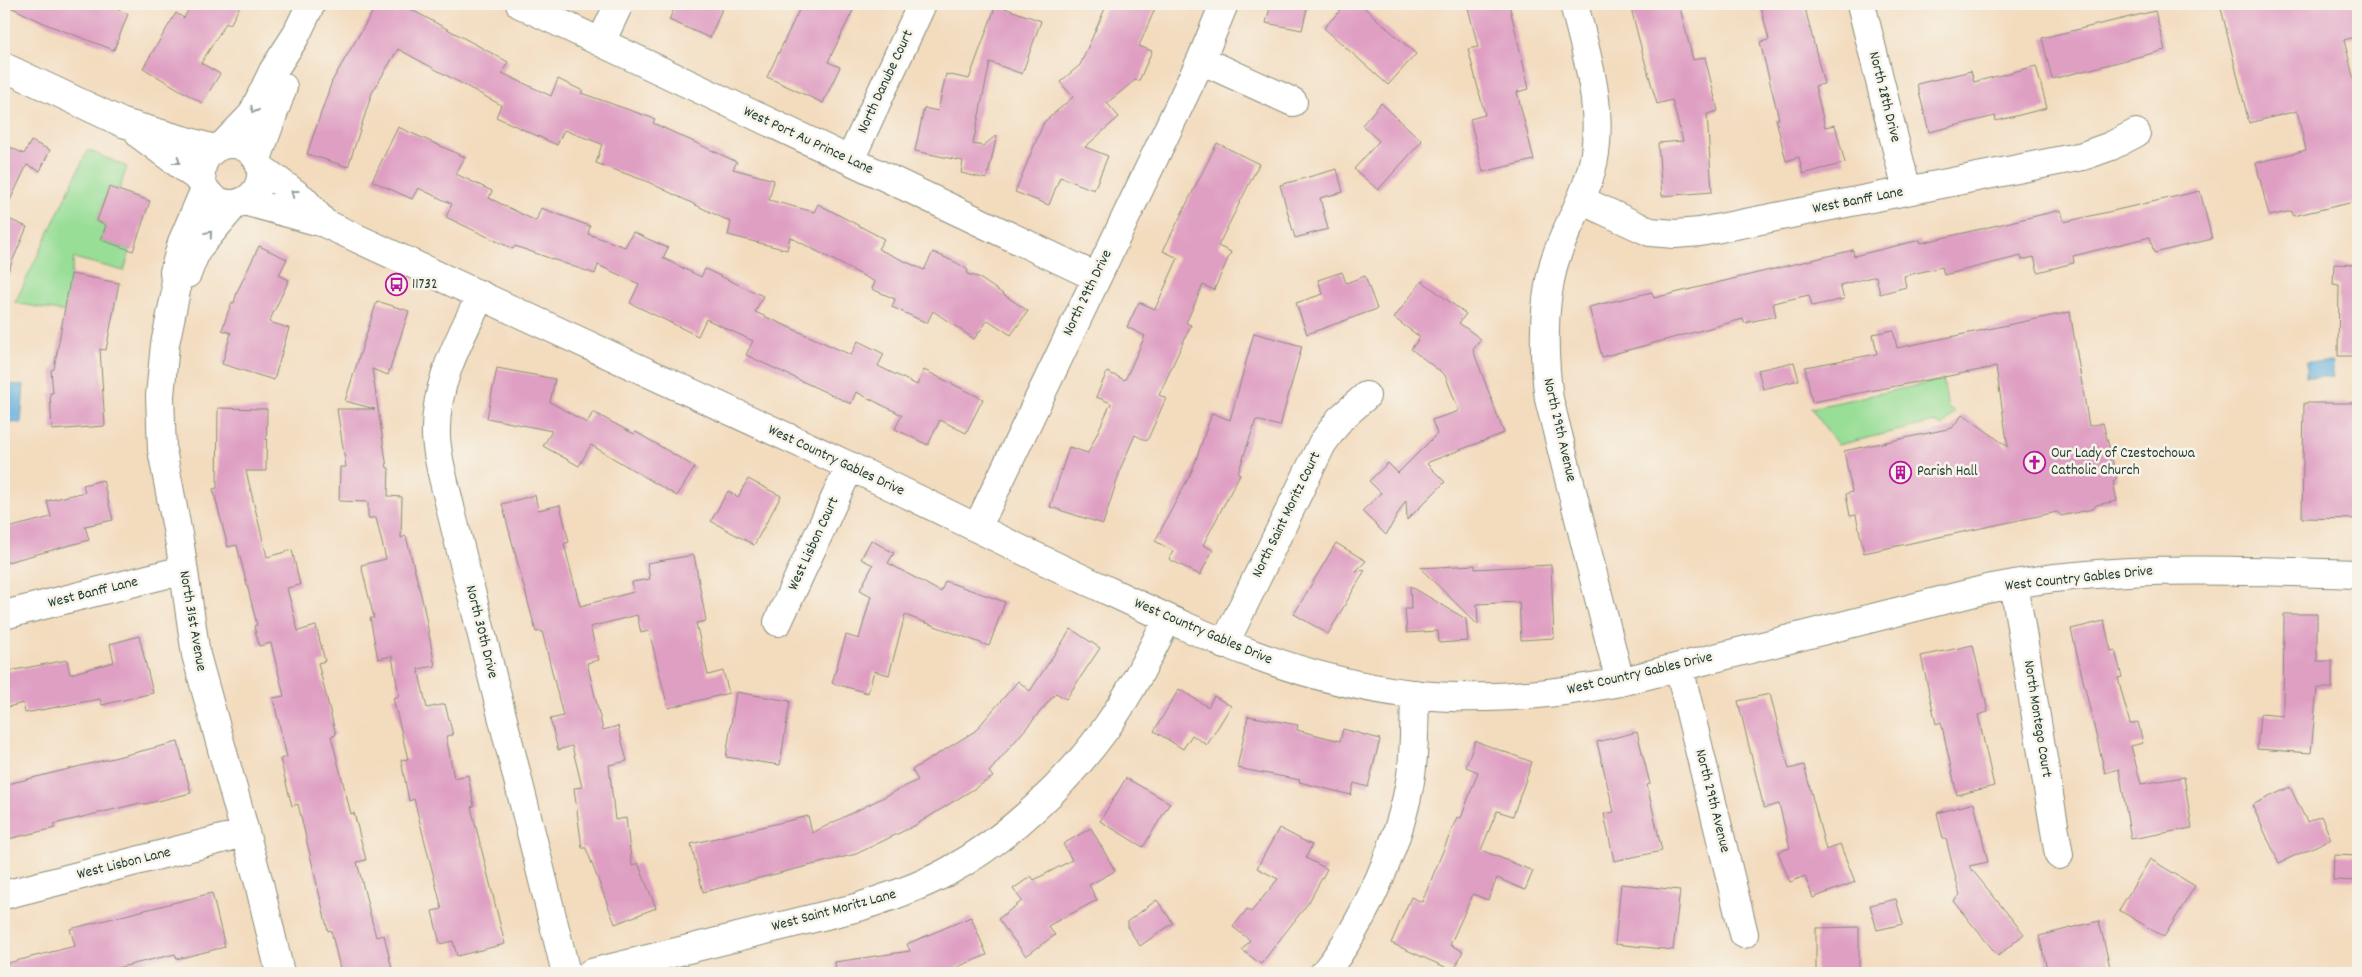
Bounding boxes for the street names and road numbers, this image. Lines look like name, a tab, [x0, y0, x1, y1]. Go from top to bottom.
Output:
street label: North Danube Court	[852, 26, 920, 137]
street label: North 28th Drive	[1862, 49, 1906, 145]
street label: West Port Au Prince Lane	[739, 101, 877, 181]
street label: West Banff Lane	[1811, 181, 1906, 221]
street label: North 29th Drive	[1058, 246, 1119, 340]
street label: North 29th Avenue	[1536, 376, 1582, 484]
street label: West Country Gables Drive	[764, 420, 908, 503]
street label: North Saint Moritz Court	[1247, 448, 1327, 582]
street label: West Lisbon Court	[783, 493, 845, 594]
street label: West Country Gables Drive	[2004, 560, 2154, 598]
street label: North 31st Avenue	[172, 569, 212, 673]
street label: West Banff Lane	[46, 571, 141, 615]
street label: North 30th Drive	[459, 583, 503, 681]
street label: West Country Gables Drive	[1130, 593, 1276, 671]
street label: West Country Gables Drive	[1565, 646, 1715, 701]
street label: North Montego Court	[2017, 659, 2057, 780]
street label: North 29th Avenue	[1689, 747, 1736, 855]
street label: West Lisbon Lane	[75, 842, 174, 886]
street label: West Saint Moritz Lane	[769, 884, 899, 938]

